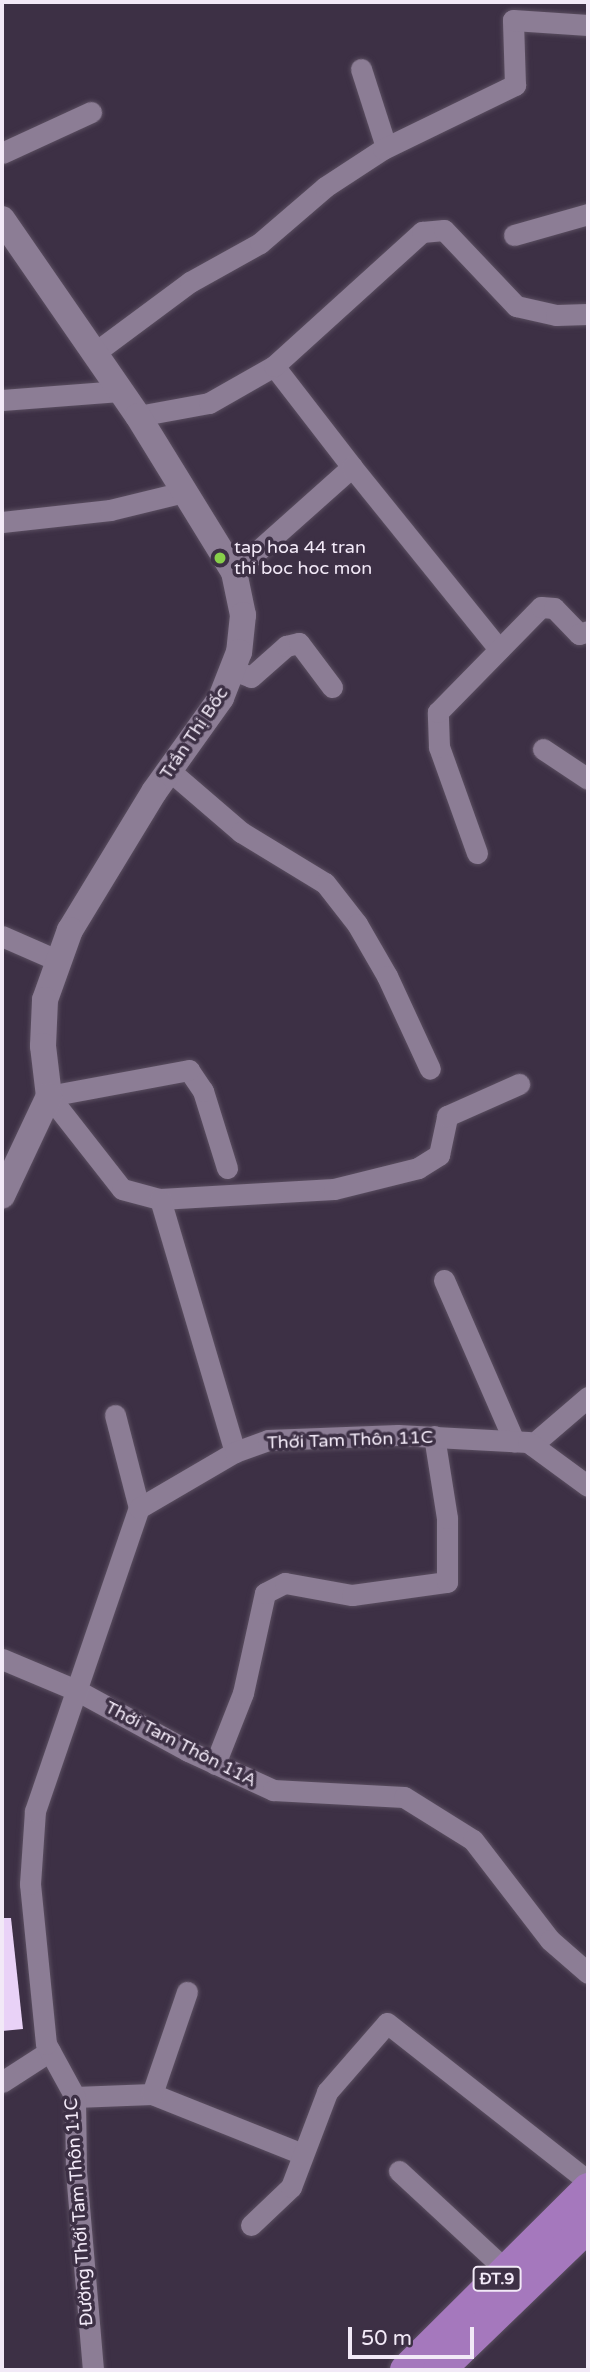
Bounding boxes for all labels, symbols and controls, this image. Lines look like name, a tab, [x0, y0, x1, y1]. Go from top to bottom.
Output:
place label: tap hoa 44 tran thi boc hoc mon	[234, 537, 372, 580]
marker: tap hoa 44 tran thi boc hoc mon	[212, 550, 228, 566]
street label: Trần Thị Bốc	[155, 683, 233, 783]
street label: Thới Tam Thôn 11C	[267, 1426, 433, 1454]
street label: Thới Tam Thôn 11A	[102, 1696, 260, 1792]
street label: Đường Thới Tam Thôn 11C	[60, 2097, 98, 2327]
road number: ĐT.9	[472, 2266, 522, 2292]
scale bar	[352, 2312, 478, 2356]
text: 50 m	[361, 2326, 412, 2351]

